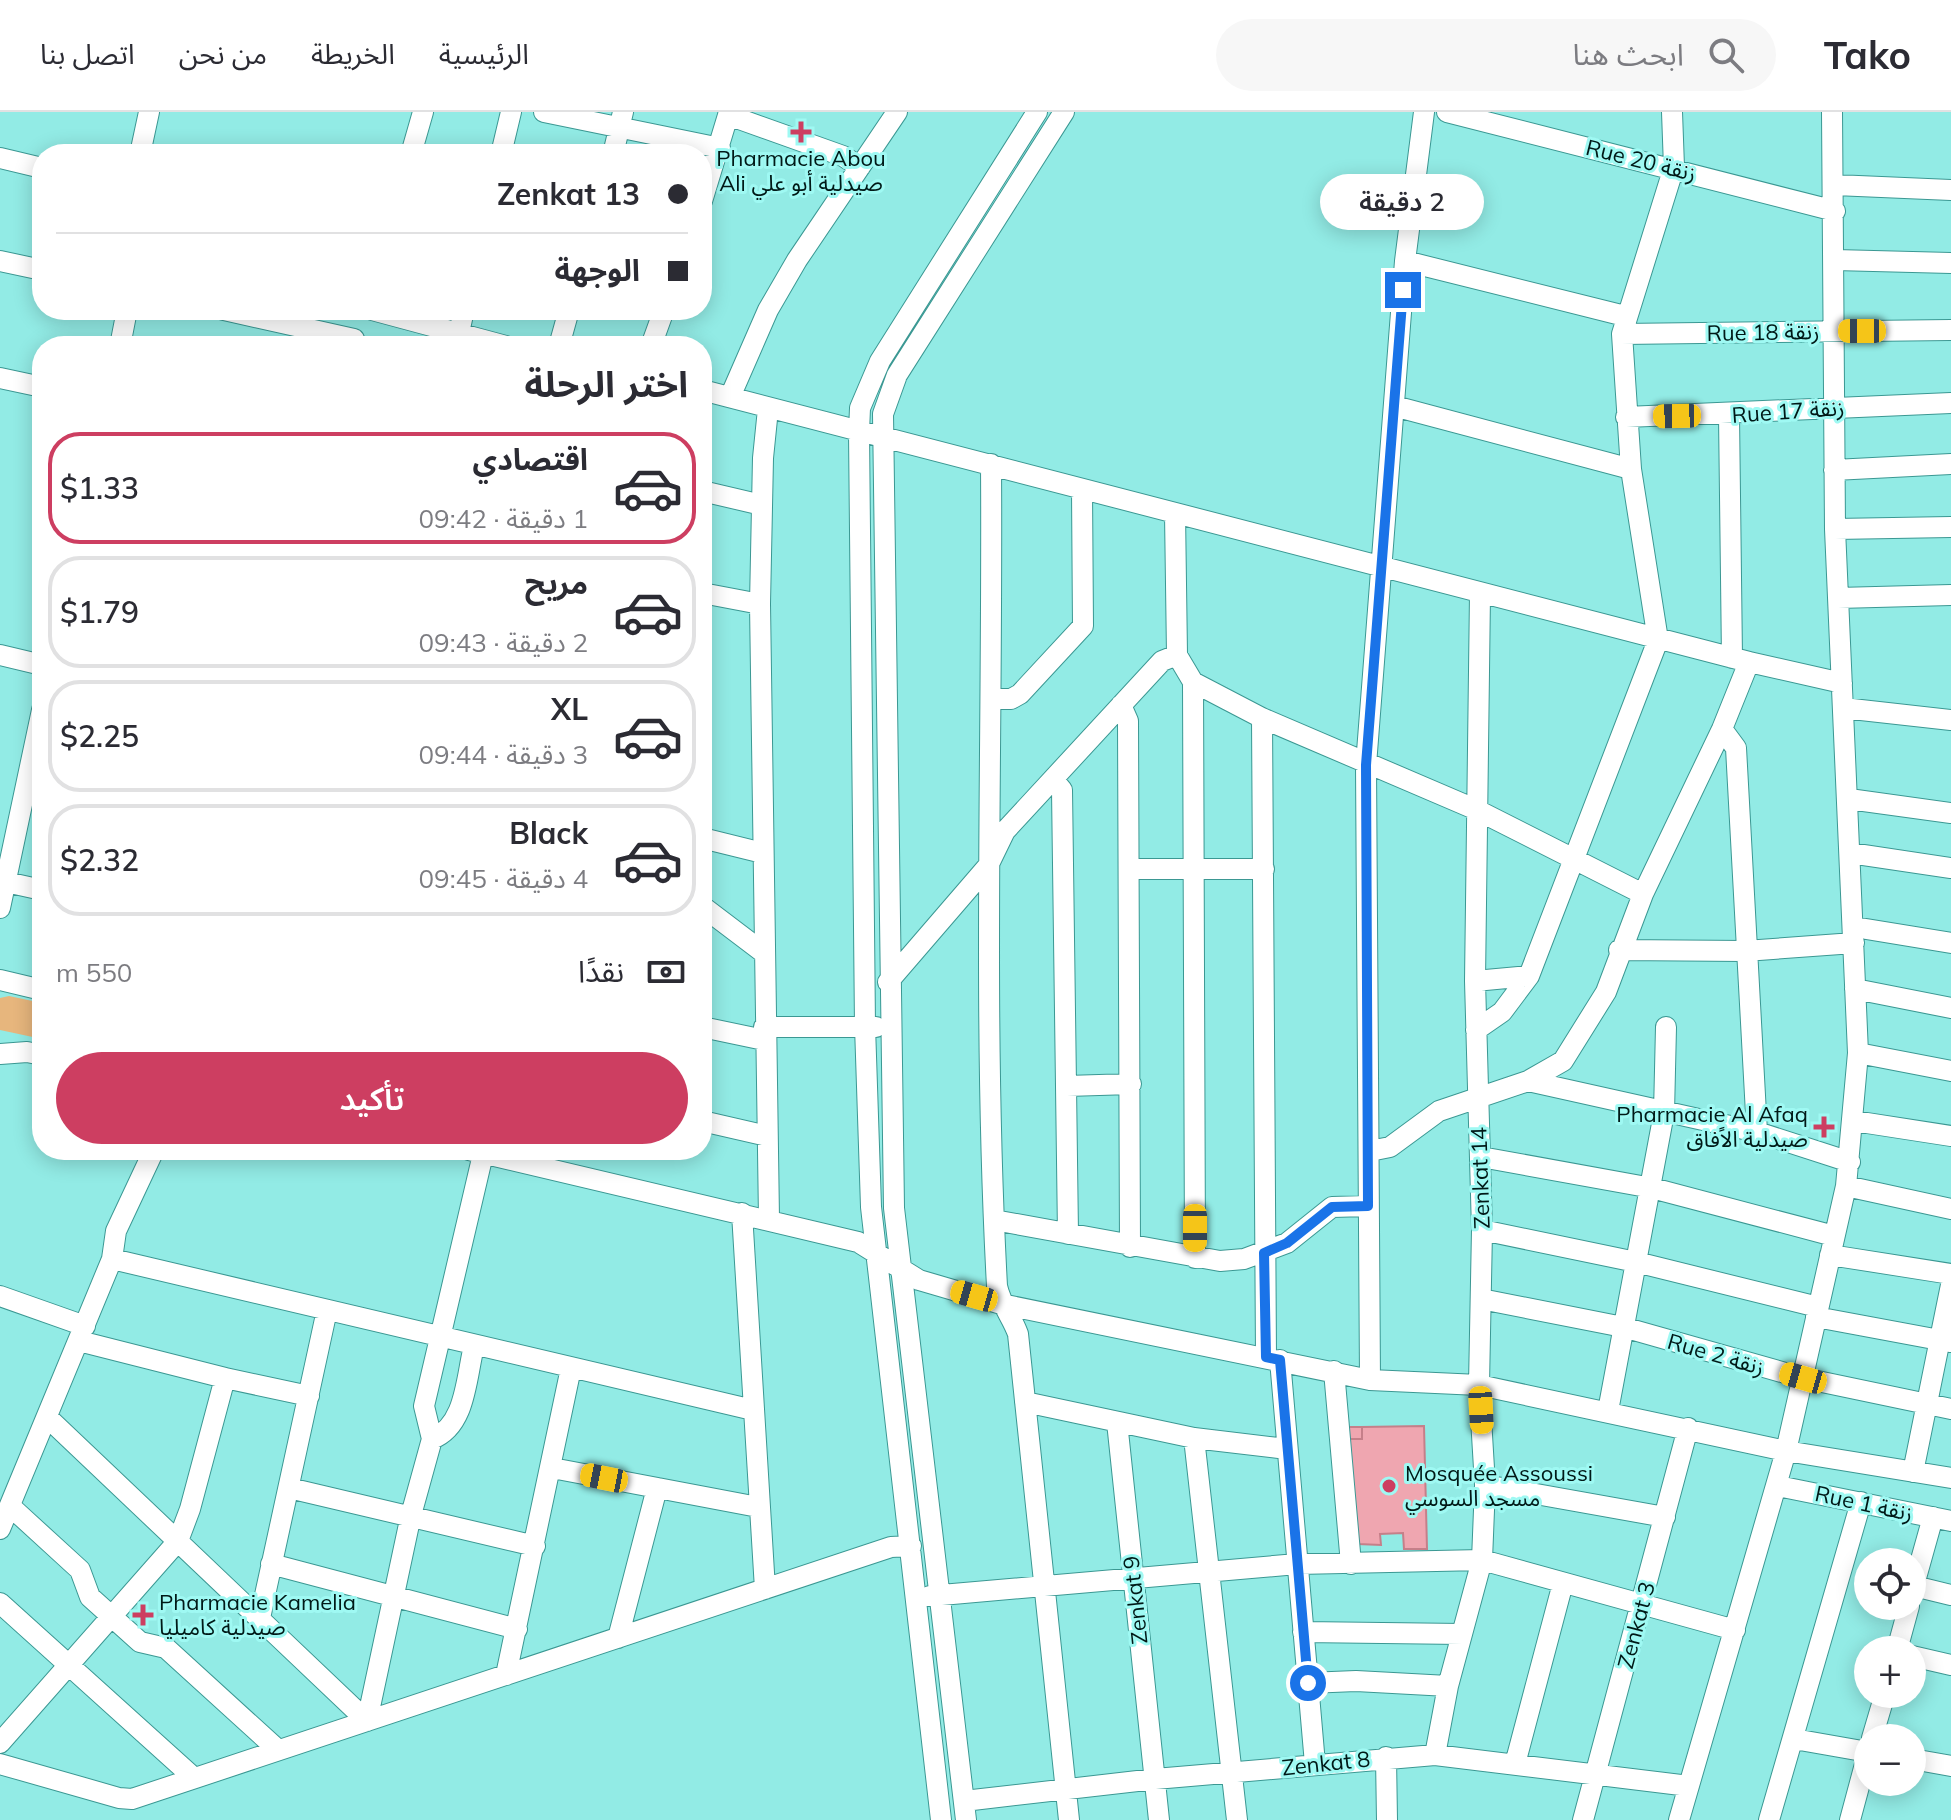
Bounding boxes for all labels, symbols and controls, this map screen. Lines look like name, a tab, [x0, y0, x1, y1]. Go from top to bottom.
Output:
search box	[1216, 19, 1776, 91]
text: Tako	[1824, 31, 1911, 79]
icon: search	[1704, 33, 1748, 77]
text: ابحث هنا	[1573, 35, 1684, 73]
text: اتصل بنا	[40, 36, 135, 71]
text: من نحن	[179, 36, 267, 71]
text: الخريطة	[311, 36, 395, 71]
text: الرئيسية	[439, 36, 529, 71]
marker: Pharmacie Abou Ali صيدلية أبو علي	[792, 123, 810, 141]
street label: Rue 20 زنقة	[1583, 133, 1699, 187]
place label: Pharmacie Abou Ali صيدلية أبو علي	[716, 144, 886, 200]
callout: 2 دقيقة	[1321, 174, 1485, 230]
text: Zenkat 13	[497, 175, 640, 213]
text: 2 دقيقة	[1359, 185, 1445, 218]
text: الوجهة	[555, 251, 640, 289]
route end	[1385, 272, 1421, 308]
street label: Rue 18 زنقة	[1706, 317, 1820, 347]
car	[1838, 319, 1886, 343]
text: اختر الرحلة	[524, 361, 688, 406]
street label: Rue 17 زنقة	[1731, 393, 1845, 429]
car	[1653, 404, 1701, 428]
text: اقتصادي	[473, 440, 588, 478]
icon: car	[612, 452, 684, 524]
text: $1.33	[60, 469, 139, 507]
text: 1 دقيقة · 09:42	[418, 502, 588, 535]
text: مريح	[525, 564, 588, 602]
icon: car	[612, 576, 684, 648]
text: $1.79	[60, 593, 139, 631]
text: 2 دقيقة · 09:43	[418, 626, 588, 659]
text: XL	[551, 690, 588, 728]
icon: car	[612, 700, 684, 772]
text: $2.25	[60, 717, 139, 755]
text: 3 دقيقة · 09:44	[418, 738, 588, 771]
text: Black	[509, 814, 588, 852]
icon: car	[612, 824, 684, 896]
text: $2.32	[60, 841, 139, 879]
text: 4 دقيقة · 09:45	[418, 862, 588, 895]
icon: cash	[644, 950, 688, 994]
text: نقدًا	[578, 952, 624, 990]
text: 550 m	[56, 956, 132, 989]
button: تأكيد	[56, 1052, 688, 1144]
place label: Pharmacie Al Afaq صيدلية الاًفاق	[1616, 1100, 1808, 1153]
marker: Pharmacie Al Afaq صيدلية الاًفاق	[1815, 1118, 1833, 1136]
street label: Zenkat 14	[1464, 1127, 1496, 1229]
car	[1183, 1204, 1207, 1252]
car	[948, 1278, 1000, 1314]
street label: Rue 2 زنقة	[1664, 1327, 1768, 1381]
car	[1777, 1360, 1829, 1396]
car	[1468, 1385, 1494, 1435]
place label: Mosquée Assoussi مسجد السوسي	[1405, 1459, 1593, 1515]
car	[578, 1462, 630, 1494]
marker: Mosquée Assoussi مسجد السوسي	[1380, 1477, 1398, 1495]
street label: Rue 1 زنقة	[1812, 1479, 1916, 1527]
map controls	[1854, 1548, 1926, 1796]
button: locate	[1854, 1548, 1926, 1620]
street label: Zenkat 9	[1116, 1554, 1154, 1646]
street label: Zenkat 3	[1611, 1579, 1661, 1671]
place label: Pharmacie Kamelia صيدلية كاميليا	[159, 1588, 356, 1641]
marker: Pharmacie Kamelia صيدلية كاميليا	[134, 1606, 152, 1624]
button: +	[1854, 1636, 1926, 1708]
route start	[1290, 1665, 1326, 1701]
button: −	[1854, 1724, 1926, 1796]
street label: Zenkat 8	[1280, 1744, 1372, 1782]

